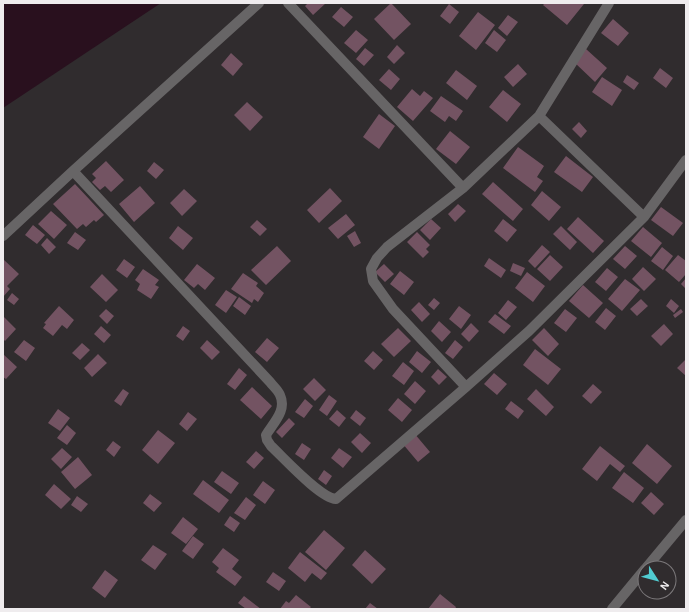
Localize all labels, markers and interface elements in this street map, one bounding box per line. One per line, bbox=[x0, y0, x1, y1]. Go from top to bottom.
north arrow bbox=[637, 560, 677, 600]
text: N bbox=[658, 579, 671, 592]

